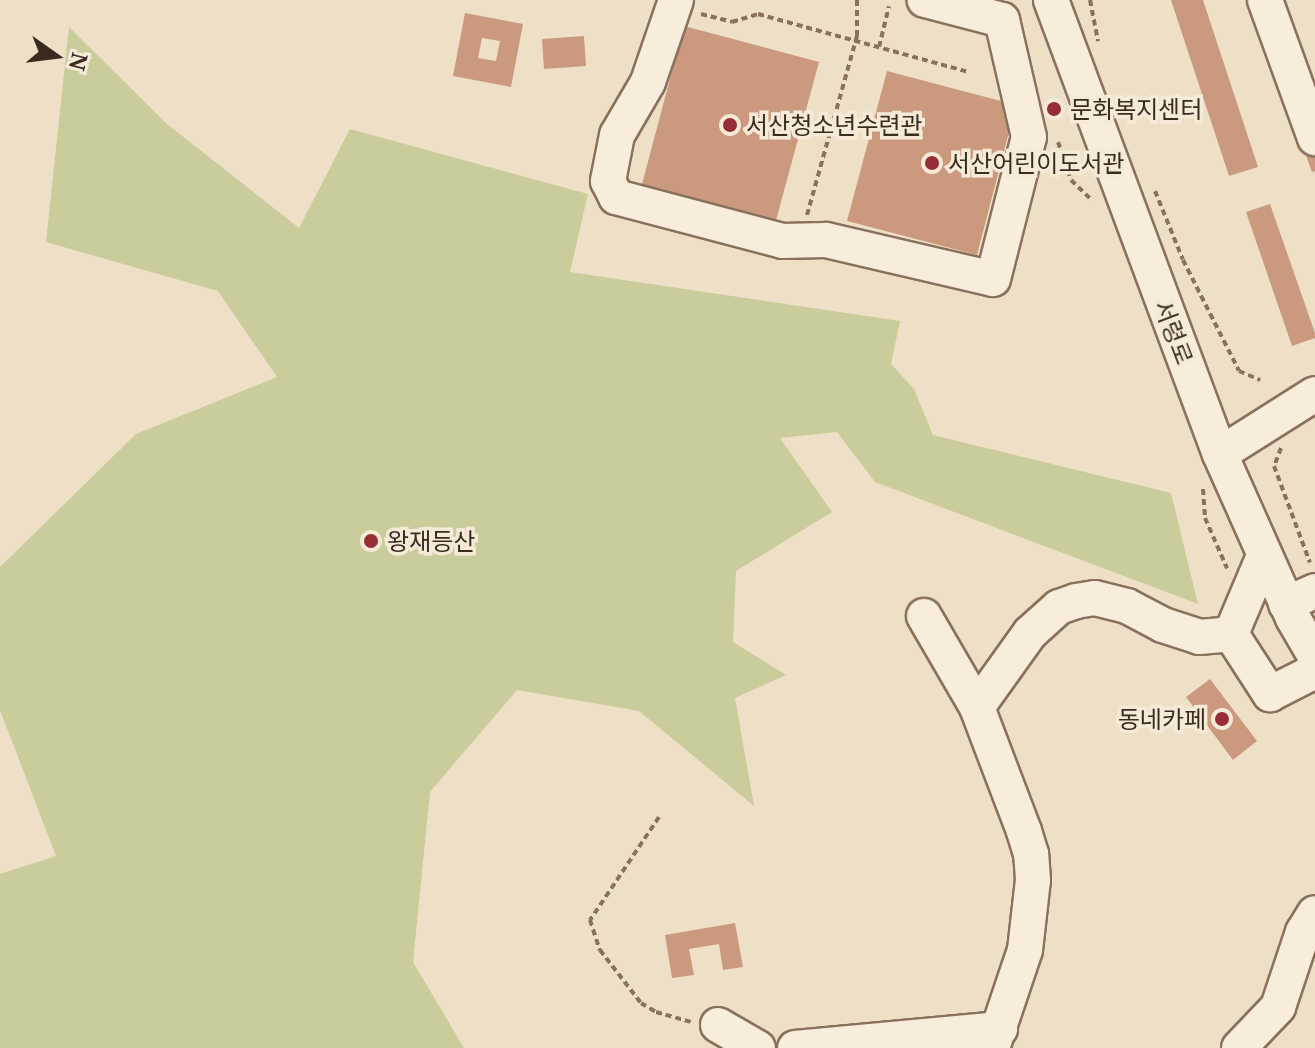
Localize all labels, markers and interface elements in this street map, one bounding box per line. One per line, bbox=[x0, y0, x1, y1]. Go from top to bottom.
north arrow bbox=[16, 16, 96, 96]
text: N bbox=[63, 50, 96, 74]
place label: 문화복지센터 bbox=[1070, 95, 1202, 123]
marker: 문화복지센터 bbox=[1045, 100, 1063, 118]
place label: 서산청소년수련관 bbox=[746, 111, 923, 139]
marker: 서산청소년수련관 bbox=[721, 116, 739, 134]
place label: 서산어린이도서관 bbox=[948, 149, 1125, 177]
marker: 서산어린이도서관 bbox=[923, 154, 941, 172]
street label: 서령로 bbox=[1149, 296, 1199, 368]
place label: 왕재등산 bbox=[387, 527, 475, 555]
marker: 왕재등산 bbox=[362, 532, 380, 550]
place label: 동네카페 bbox=[1118, 705, 1206, 733]
marker: 동네카페 bbox=[1213, 710, 1231, 728]

